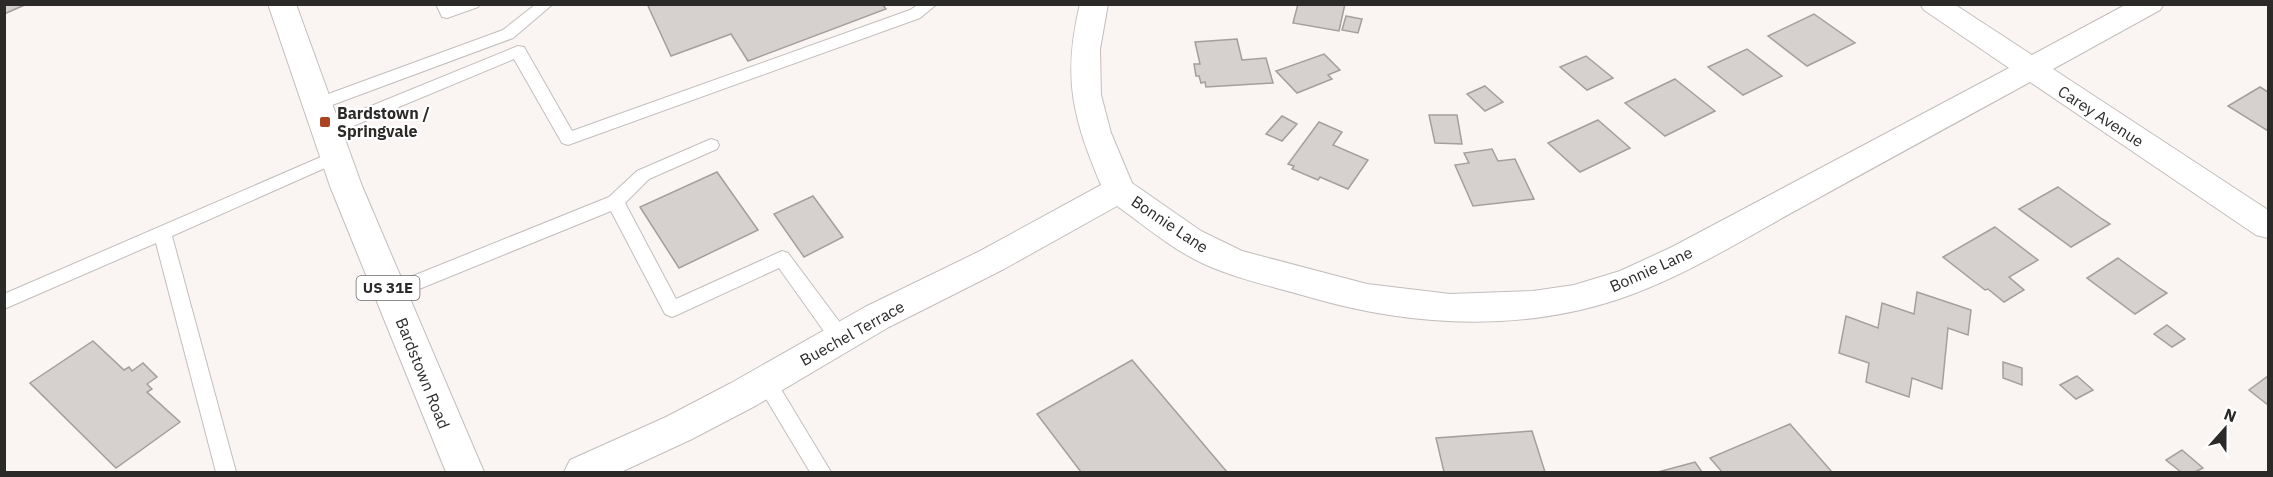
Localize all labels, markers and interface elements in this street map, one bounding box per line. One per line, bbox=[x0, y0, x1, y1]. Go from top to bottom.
street label: Carey Avenue bbox=[2054, 81, 2148, 151]
place label: Bardstown / Springvale bbox=[337, 103, 430, 141]
marker: Bardstown / Springvale bbox=[318, 115, 332, 129]
street label: Bonnie Lane bbox=[1128, 191, 1212, 257]
street label: Bonnie Lane bbox=[1606, 242, 1696, 296]
road number: US 31E bbox=[356, 276, 420, 300]
street label: Buechel Terrace bbox=[796, 296, 908, 370]
street label: Bardstown Road bbox=[392, 314, 454, 432]
north arrow bbox=[2195, 399, 2255, 459]
text: N bbox=[2221, 404, 2239, 426]

